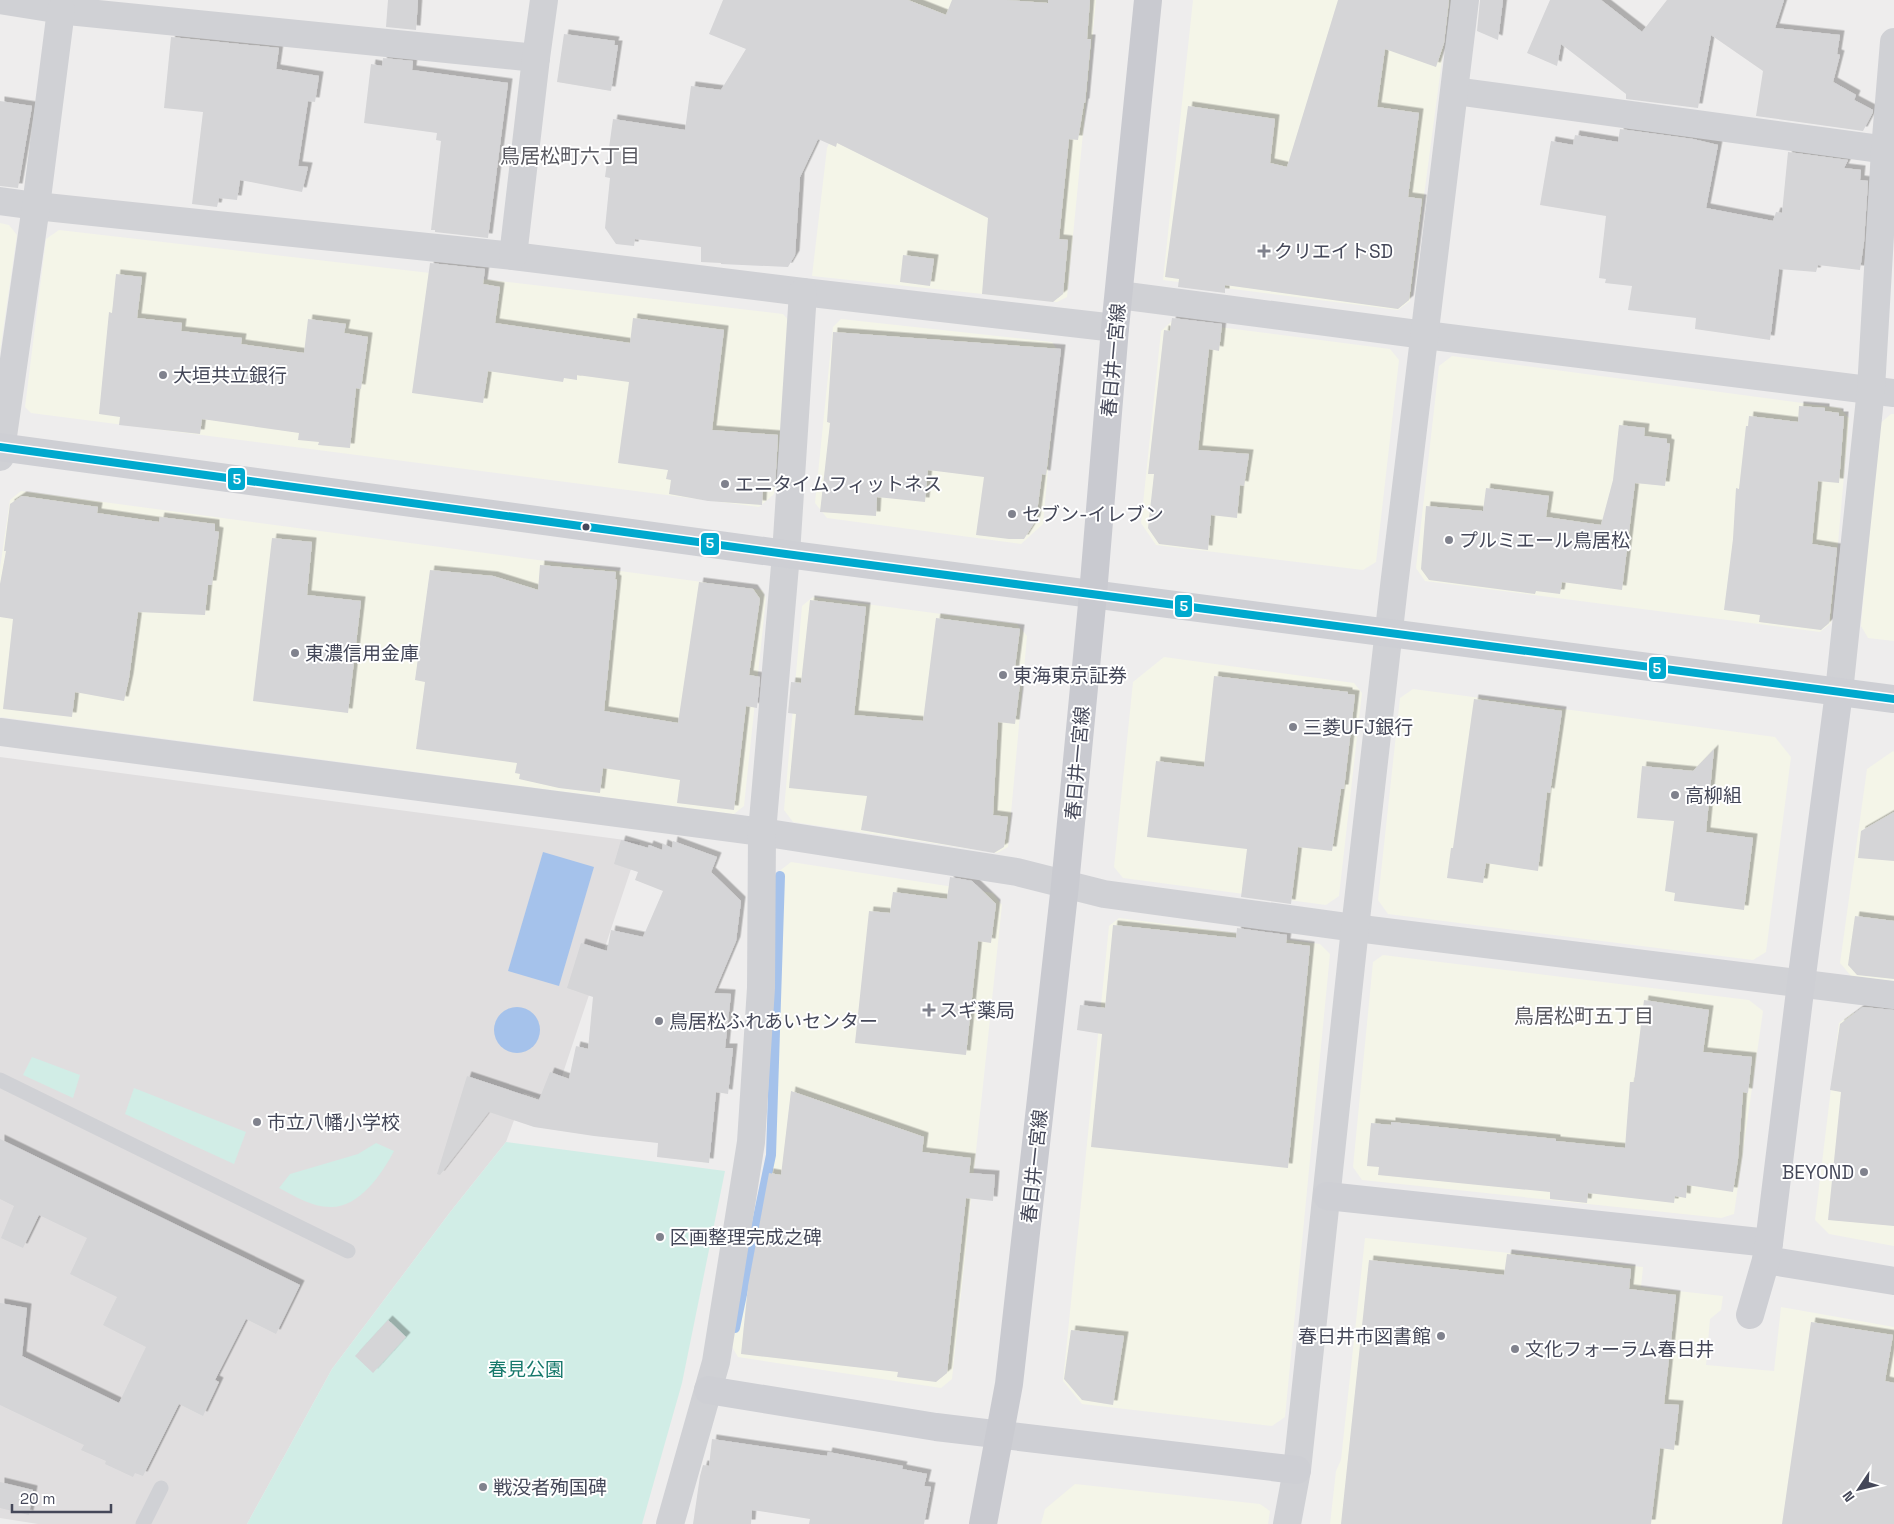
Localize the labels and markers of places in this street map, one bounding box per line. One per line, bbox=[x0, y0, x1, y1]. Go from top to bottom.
place label: クリエイトSD bbox=[1274, 239, 1393, 264]
marker: クリエイトSD bbox=[1258, 245, 1270, 257]
place label: 大垣共立銀行 bbox=[173, 363, 287, 388]
marker: 大垣共立銀行 bbox=[157, 369, 169, 381]
place label: エニタイムフィットネス bbox=[735, 472, 942, 497]
marker: エニタイムフィットネス bbox=[719, 478, 731, 490]
place label: セブン-イレブン bbox=[1022, 502, 1164, 527]
marker: セブン-イレブン bbox=[1006, 508, 1018, 520]
unlabelled marker bbox=[581, 522, 591, 532]
place label: プルミエール鳥居松 bbox=[1459, 528, 1630, 553]
marker: プルミエール鳥居松 bbox=[1443, 534, 1455, 546]
place label: 東濃信用金庫 bbox=[305, 641, 419, 666]
marker: 東濃信用金庫 bbox=[289, 647, 301, 659]
place label: 東海東京証券 bbox=[1013, 663, 1127, 688]
marker: 東海東京証券 bbox=[997, 669, 1009, 681]
place label: 三菱UFJ銀行 bbox=[1303, 715, 1413, 740]
marker: 三菱UFJ銀行 bbox=[1287, 721, 1299, 733]
place label: 高柳組 bbox=[1685, 783, 1742, 808]
marker: 高柳組 bbox=[1669, 789, 1681, 801]
place label: スギ薬局 bbox=[939, 998, 1015, 1023]
marker: スギ薬局 bbox=[923, 1004, 935, 1016]
place label: 鳥居松ふれあいセンター bbox=[669, 1009, 878, 1034]
marker: 鳥居松ふれあいセンター bbox=[653, 1015, 665, 1027]
place label: 市立八幡小学校 bbox=[267, 1110, 400, 1135]
marker: 市立八幡小学校 bbox=[251, 1116, 263, 1128]
place label: BEYOND bbox=[1782, 1160, 1854, 1185]
marker: BEYOND bbox=[1858, 1166, 1870, 1178]
place label: 区画整理完成之碑 bbox=[670, 1225, 822, 1250]
marker: 区画整理完成之碑 bbox=[654, 1231, 666, 1243]
place label: 春日井市図書館 bbox=[1298, 1324, 1431, 1349]
marker: 春日井市図書館 bbox=[1435, 1330, 1447, 1342]
place label: 文化フォーラム春日井 bbox=[1525, 1337, 1714, 1362]
marker: 文化フォーラム春日井 bbox=[1509, 1343, 1521, 1355]
place label: 戦没者殉国碑 bbox=[493, 1475, 607, 1500]
marker: 戦没者殉国碑 bbox=[477, 1481, 489, 1493]

